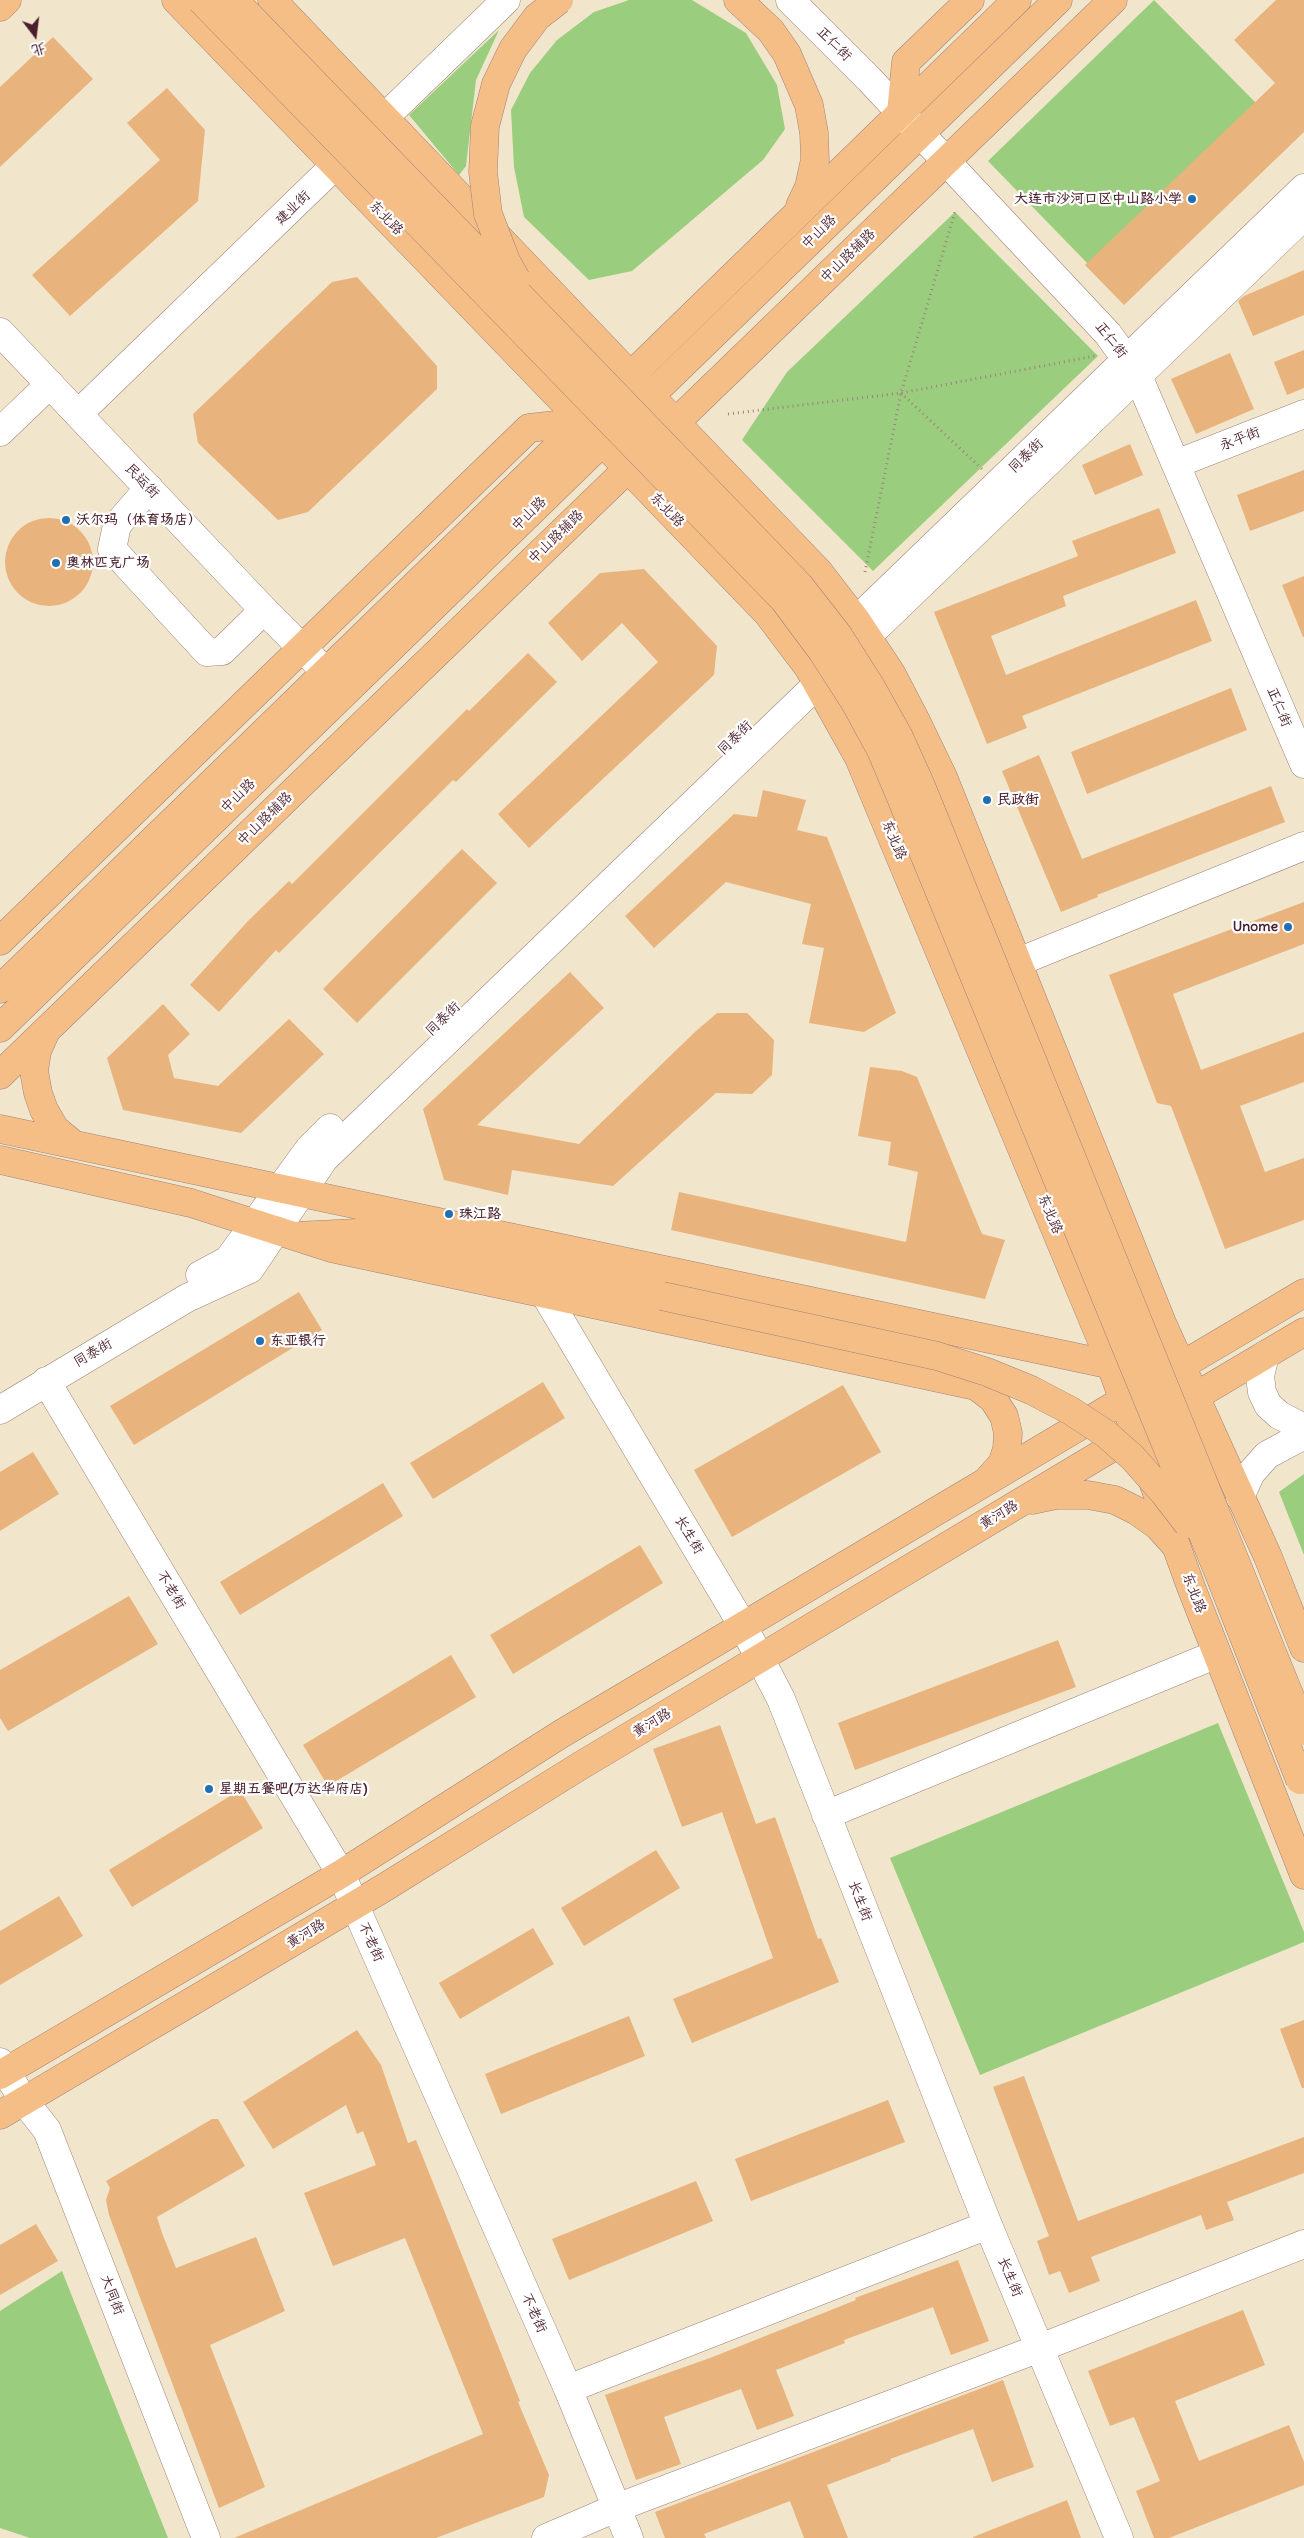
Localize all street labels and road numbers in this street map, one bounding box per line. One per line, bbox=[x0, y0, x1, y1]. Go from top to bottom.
street label: 正仁街 bbox=[813, 23, 855, 65]
street label: 建业街 bbox=[272, 187, 314, 229]
street label: 东北路 bbox=[365, 197, 407, 239]
street label: 中山路 bbox=[798, 211, 840, 253]
street label: 中山路辅路 bbox=[817, 226, 879, 286]
street label: 正仁街 bbox=[1091, 318, 1131, 362]
street label: 永平街 bbox=[1217, 424, 1263, 454]
street label: 同泰街 bbox=[1005, 435, 1047, 477]
street label: 民运街 bbox=[121, 460, 163, 502]
street label: 东北路 bbox=[646, 489, 688, 531]
street label: 中山路 bbox=[508, 493, 550, 535]
street label: 中山路辅路 bbox=[525, 507, 587, 567]
street label: 正仁街 bbox=[1263, 684, 1295, 730]
street label: 同泰街 bbox=[714, 717, 756, 759]
street label: 中山路 bbox=[217, 775, 259, 817]
street label: 中山路辅路 bbox=[234, 789, 296, 849]
street label: 东北路 bbox=[878, 817, 910, 863]
street label: 同泰街 bbox=[422, 998, 464, 1040]
street label: 东北路 bbox=[1034, 1191, 1066, 1237]
street label: 同泰街 bbox=[71, 1335, 115, 1371]
street label: 黄河路 bbox=[977, 1497, 1021, 1533]
street label: 长生街 bbox=[671, 1513, 707, 1557]
street label: 不老街 bbox=[153, 1568, 189, 1612]
street label: 东北路 bbox=[1179, 1570, 1209, 1616]
street label: 黄河路 bbox=[630, 1705, 674, 1741]
street label: 长生街 bbox=[845, 1878, 875, 1924]
street label: 黄河路 bbox=[284, 1916, 328, 1952]
street label: 不老街 bbox=[355, 1919, 387, 1965]
street label: 长生街 bbox=[994, 2254, 1026, 2300]
street label: 大同街 bbox=[97, 2272, 127, 2318]
street label: 不老街 bbox=[518, 2290, 550, 2336]

